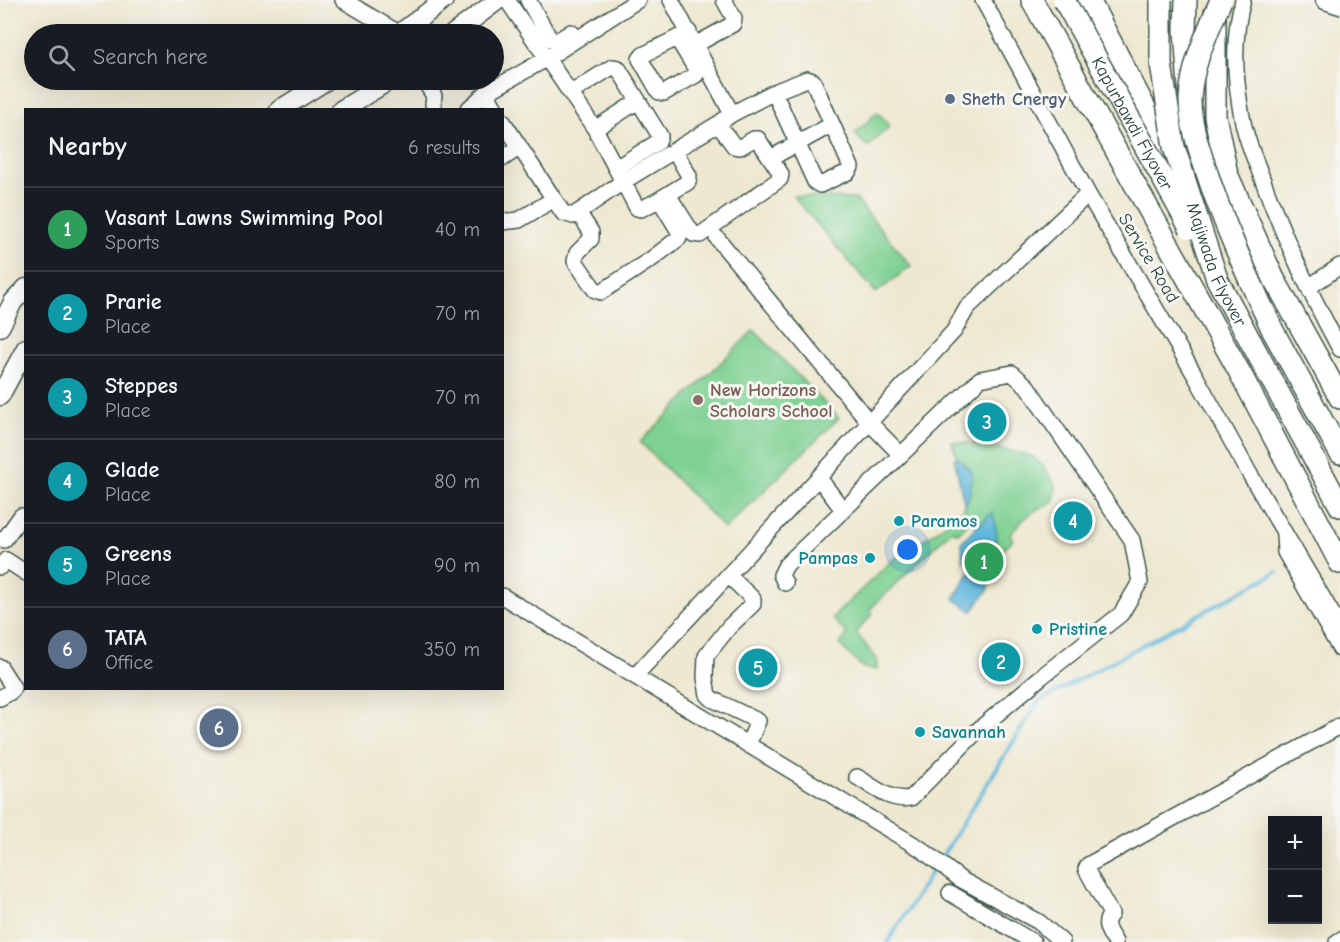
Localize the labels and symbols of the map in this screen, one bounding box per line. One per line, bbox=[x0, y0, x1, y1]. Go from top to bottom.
street label: Kapurbawdi Flyover bbox=[1086, 53, 1177, 195]
place label: Sheth Cnergy bbox=[962, 89, 1067, 110]
marker: Sheth Cnergy bbox=[943, 92, 957, 106]
street label: Majiwada Flyover bbox=[1182, 200, 1251, 331]
street label: Service Road bbox=[1114, 210, 1183, 307]
place label: New Horizons Scholars School bbox=[710, 380, 832, 422]
marker: New Horizons Scholars School bbox=[691, 393, 705, 407]
pin: 3 bbox=[968, 400, 1006, 444]
pin: 4 bbox=[1054, 498, 1092, 544]
place label: Paramos bbox=[911, 511, 978, 532]
marker: Paramos bbox=[892, 514, 906, 528]
your location bbox=[893, 535, 922, 564]
pin: 1 bbox=[964, 540, 1004, 584]
place label: Pampas bbox=[798, 548, 858, 569]
marker: Pampas bbox=[863, 551, 877, 565]
place label: Pristine bbox=[1049, 619, 1107, 640]
marker: Pristine bbox=[1030, 622, 1044, 636]
pin: 2 bbox=[982, 640, 1020, 684]
pin: 5 bbox=[738, 646, 777, 690]
pin: 6 bbox=[200, 706, 238, 750]
place label: Savannah bbox=[932, 722, 1006, 743]
marker: Savannah bbox=[913, 725, 927, 739]

